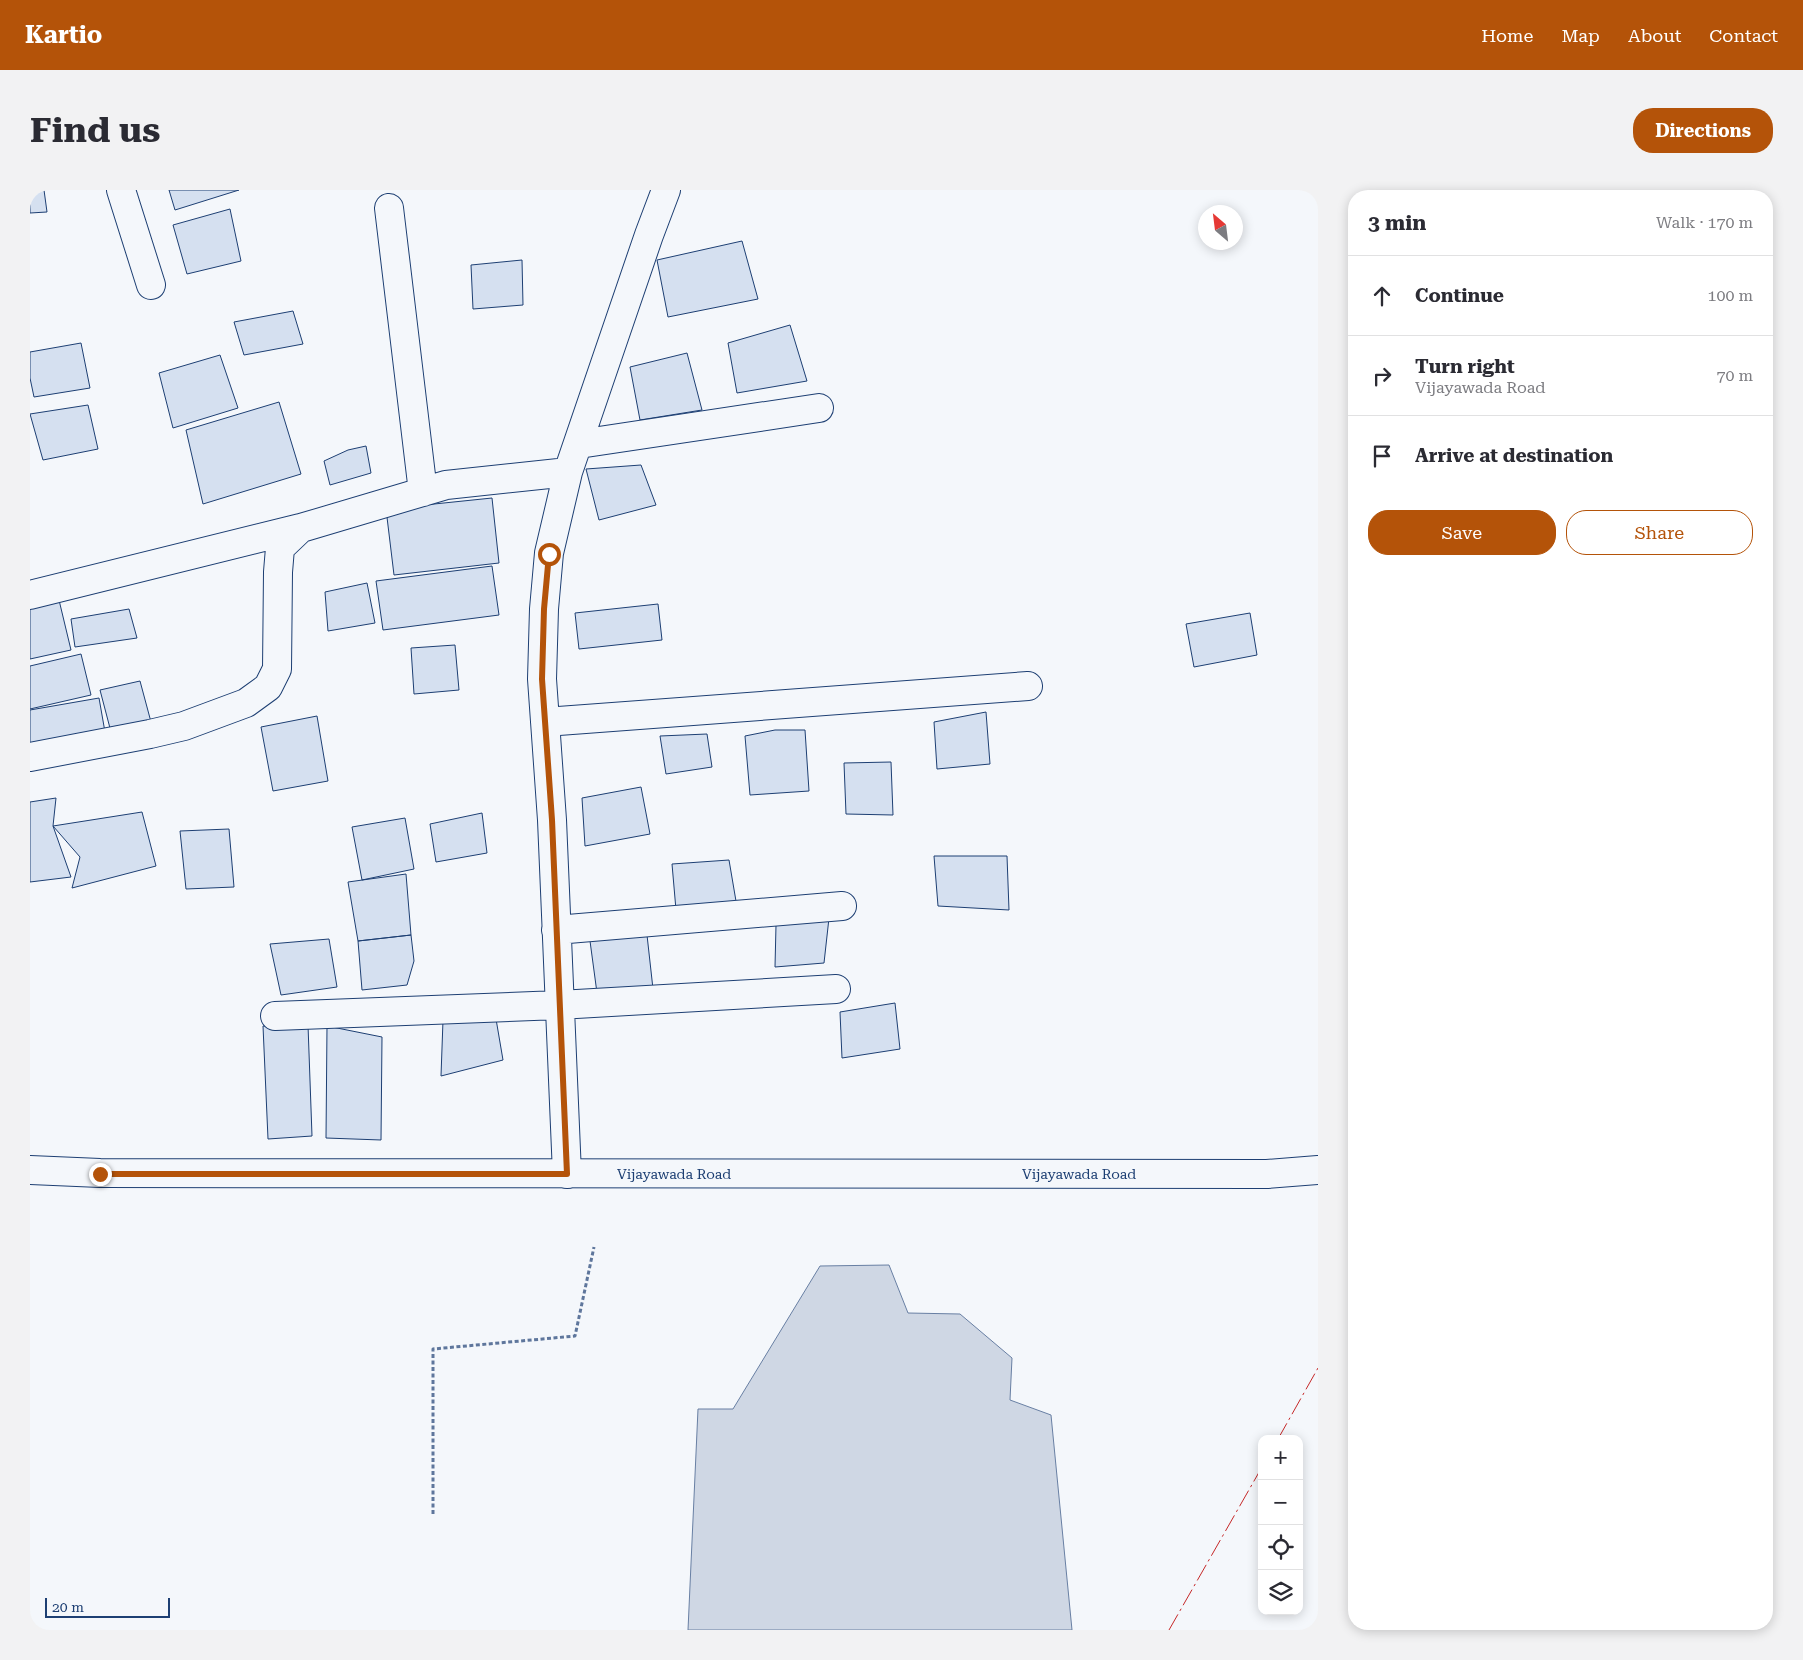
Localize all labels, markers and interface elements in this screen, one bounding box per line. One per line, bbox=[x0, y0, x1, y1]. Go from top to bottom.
text: Kartio bbox=[25, 21, 102, 49]
text: Home bbox=[1481, 25, 1533, 46]
text: Map bbox=[1561, 25, 1600, 46]
text: About bbox=[1628, 25, 1681, 46]
text: Contact bbox=[1709, 25, 1778, 46]
button: Directions bbox=[1633, 108, 1773, 153]
text: Find us bbox=[30, 110, 160, 151]
north arrow bbox=[1198, 205, 1243, 250]
text: 3 min bbox=[1368, 211, 1426, 235]
text: Walk · 170 m bbox=[1656, 213, 1753, 232]
icon: ahead bbox=[1368, 282, 1396, 310]
text: Continue bbox=[1415, 284, 1504, 307]
text: 100 m bbox=[1707, 286, 1753, 305]
text: Turn right bbox=[1415, 355, 1515, 378]
icon: right bbox=[1368, 362, 1396, 390]
text: 70 m bbox=[1716, 366, 1753, 385]
text: Vijayawada Road bbox=[1415, 378, 1546, 397]
icon: arrive bbox=[1368, 442, 1396, 470]
text: Arrive at destination bbox=[1415, 444, 1613, 467]
button: Save bbox=[1368, 510, 1556, 555]
button: Share bbox=[1566, 510, 1753, 555]
route start bbox=[538, 543, 561, 566]
route end bbox=[89, 1163, 112, 1186]
street label: Vijayawada Road bbox=[617, 1166, 731, 1182]
street label: Vijayawada Road bbox=[1022, 1166, 1136, 1182]
map controls bbox=[1258, 1435, 1303, 1615]
button: + bbox=[1258, 1435, 1303, 1480]
button: − bbox=[1258, 1480, 1303, 1525]
button: locate bbox=[1258, 1525, 1303, 1570]
button: layers bbox=[1258, 1570, 1303, 1615]
scale bar bbox=[45, 1595, 170, 1618]
text: 20 m bbox=[52, 1599, 84, 1615]

